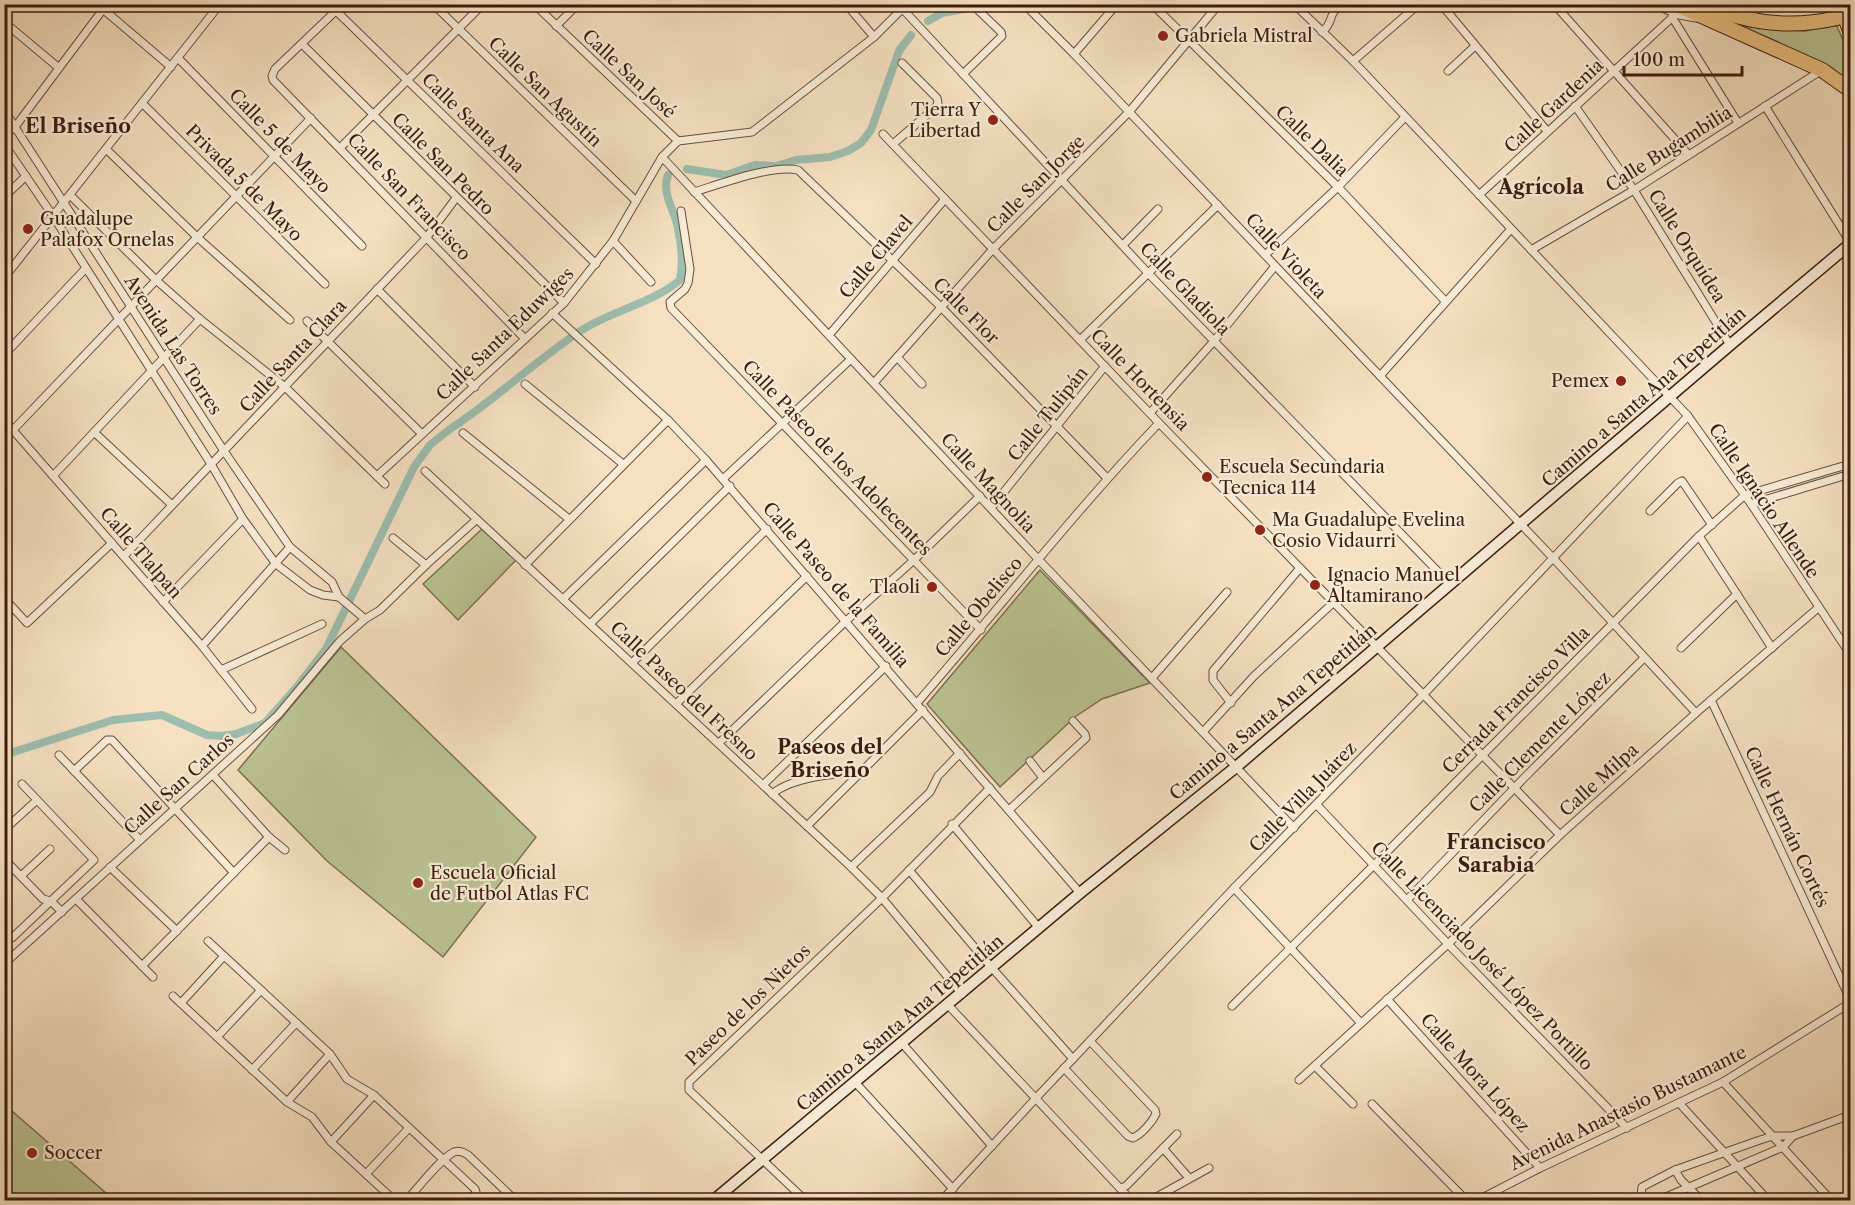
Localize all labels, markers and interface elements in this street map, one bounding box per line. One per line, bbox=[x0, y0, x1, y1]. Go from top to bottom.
street label: Calle San José bbox=[578, 25, 680, 123]
place label: Gabriela Mistral bbox=[1175, 25, 1313, 47]
marker: Gabriela Mistral bbox=[1156, 29, 1170, 43]
street label: Calle San Agustín bbox=[484, 32, 606, 152]
scale bar bbox=[1624, 39, 1742, 77]
text: 100 m bbox=[1633, 49, 1685, 71]
street label: Calle Gardenia bbox=[1500, 54, 1609, 158]
street label: Calle Santa Ana bbox=[417, 68, 529, 178]
street label: Calle 5 de Mayo bbox=[225, 84, 335, 198]
place label: Tierra Y Libertad bbox=[908, 99, 982, 142]
street label: Calle Dalia bbox=[1271, 101, 1354, 182]
street label: Calle Bugambilia bbox=[1602, 101, 1737, 197]
street label: Calle San Pedro bbox=[387, 108, 499, 220]
marker: Tierra Y Libertad bbox=[986, 113, 1000, 127]
district label: El Briseño bbox=[25, 114, 131, 138]
street label: Privada 5 de Mayo bbox=[181, 120, 307, 246]
street label: Calle San Francisco bbox=[343, 129, 475, 265]
street label: Calle San Jorge bbox=[982, 130, 1090, 238]
district label: Agrícola bbox=[1497, 175, 1585, 199]
street label: Calle Orquídea bbox=[1643, 185, 1731, 307]
place label: Guadalupe Palafox Ornelas bbox=[40, 208, 174, 251]
street label: Calle Violeta bbox=[1241, 209, 1332, 304]
street label: Calle Clavel bbox=[835, 211, 917, 303]
marker: Guadalupe Palafox Ornelas bbox=[21, 222, 35, 236]
street label: Calle Gladiola bbox=[1135, 238, 1235, 340]
street label: Calle Santa Eduwiges bbox=[432, 263, 578, 405]
street label: Avenida Las Torres bbox=[119, 270, 226, 419]
street label: Calle Flor bbox=[928, 273, 1004, 349]
street label: Calle Santa Clara bbox=[235, 295, 351, 417]
street label: Camino a Santa Ana Tepetitlán bbox=[1537, 302, 1751, 492]
street label: Calle Hortensia bbox=[1086, 324, 1194, 436]
street label: Calle Paseo de los Adolecentes bbox=[738, 356, 936, 560]
street label: Calle Tulipán bbox=[1003, 362, 1093, 466]
place label: Pemex bbox=[1551, 370, 1610, 392]
marker: Pemex bbox=[1614, 374, 1628, 388]
street label: Calle Ignacio Allende bbox=[1704, 419, 1824, 583]
street label: Calle Magnolia bbox=[936, 428, 1040, 538]
place label: Escuela Secundaria Tecnica 114 bbox=[1219, 456, 1385, 499]
marker: Escuela Secundaria Tecnica 114 bbox=[1200, 470, 1214, 484]
street label: Calle Paseo de la Familia bbox=[758, 498, 914, 673]
street label: Calle Tlalpan bbox=[95, 503, 187, 603]
place label: Ma Guadalupe Evelina Cosio Vidaurri bbox=[1272, 509, 1466, 552]
marker: Ma Guadalupe Evelina Cosio Vidaurri bbox=[1253, 523, 1267, 537]
street label: Calle Obelisco bbox=[931, 552, 1027, 662]
place label: Ignacio Manuel Altamirano bbox=[1326, 564, 1460, 607]
place label: Tlaoli bbox=[870, 576, 921, 598]
marker: Ignacio Manuel Altamirano bbox=[1308, 578, 1322, 592]
marker: Tlaoli bbox=[925, 580, 939, 594]
street label: Calle Paseo del Fresno bbox=[605, 617, 763, 765]
street label: Camino a Santa Ana Tepetitlán bbox=[1165, 619, 1381, 805]
street label: Cerrada Francisco Villa bbox=[1438, 621, 1595, 778]
street label: Calle Clemente López bbox=[1465, 667, 1615, 817]
street label: Calle San Carlos bbox=[119, 729, 239, 839]
district label: Paseos del Briseño bbox=[777, 735, 883, 782]
street label: Calle Villa Juárez bbox=[1245, 737, 1361, 857]
street label: Calle Milpa bbox=[1555, 739, 1643, 821]
street label: Calle Hernán Cortés bbox=[1740, 743, 1834, 911]
district label: Francisco Sarabia bbox=[1446, 830, 1546, 877]
street label: Calle Licenciado José López Portillo bbox=[1366, 837, 1598, 1075]
place label: Escuela Oficial de Futbol Atlas FC bbox=[430, 862, 589, 905]
marker: Escuela Oficial de Futbol Atlas FC bbox=[411, 876, 425, 890]
street label: Camino a Santa Ana Tepetitlán bbox=[792, 930, 1008, 1116]
street label: Paseo de los Nietos bbox=[681, 940, 815, 1070]
street label: Calle Mora López bbox=[1416, 1009, 1534, 1137]
street label: Avenida Anastasio Bustamante bbox=[1505, 1041, 1750, 1175]
place label: Soccer bbox=[44, 1142, 103, 1164]
marker: Soccer bbox=[25, 1146, 39, 1160]

